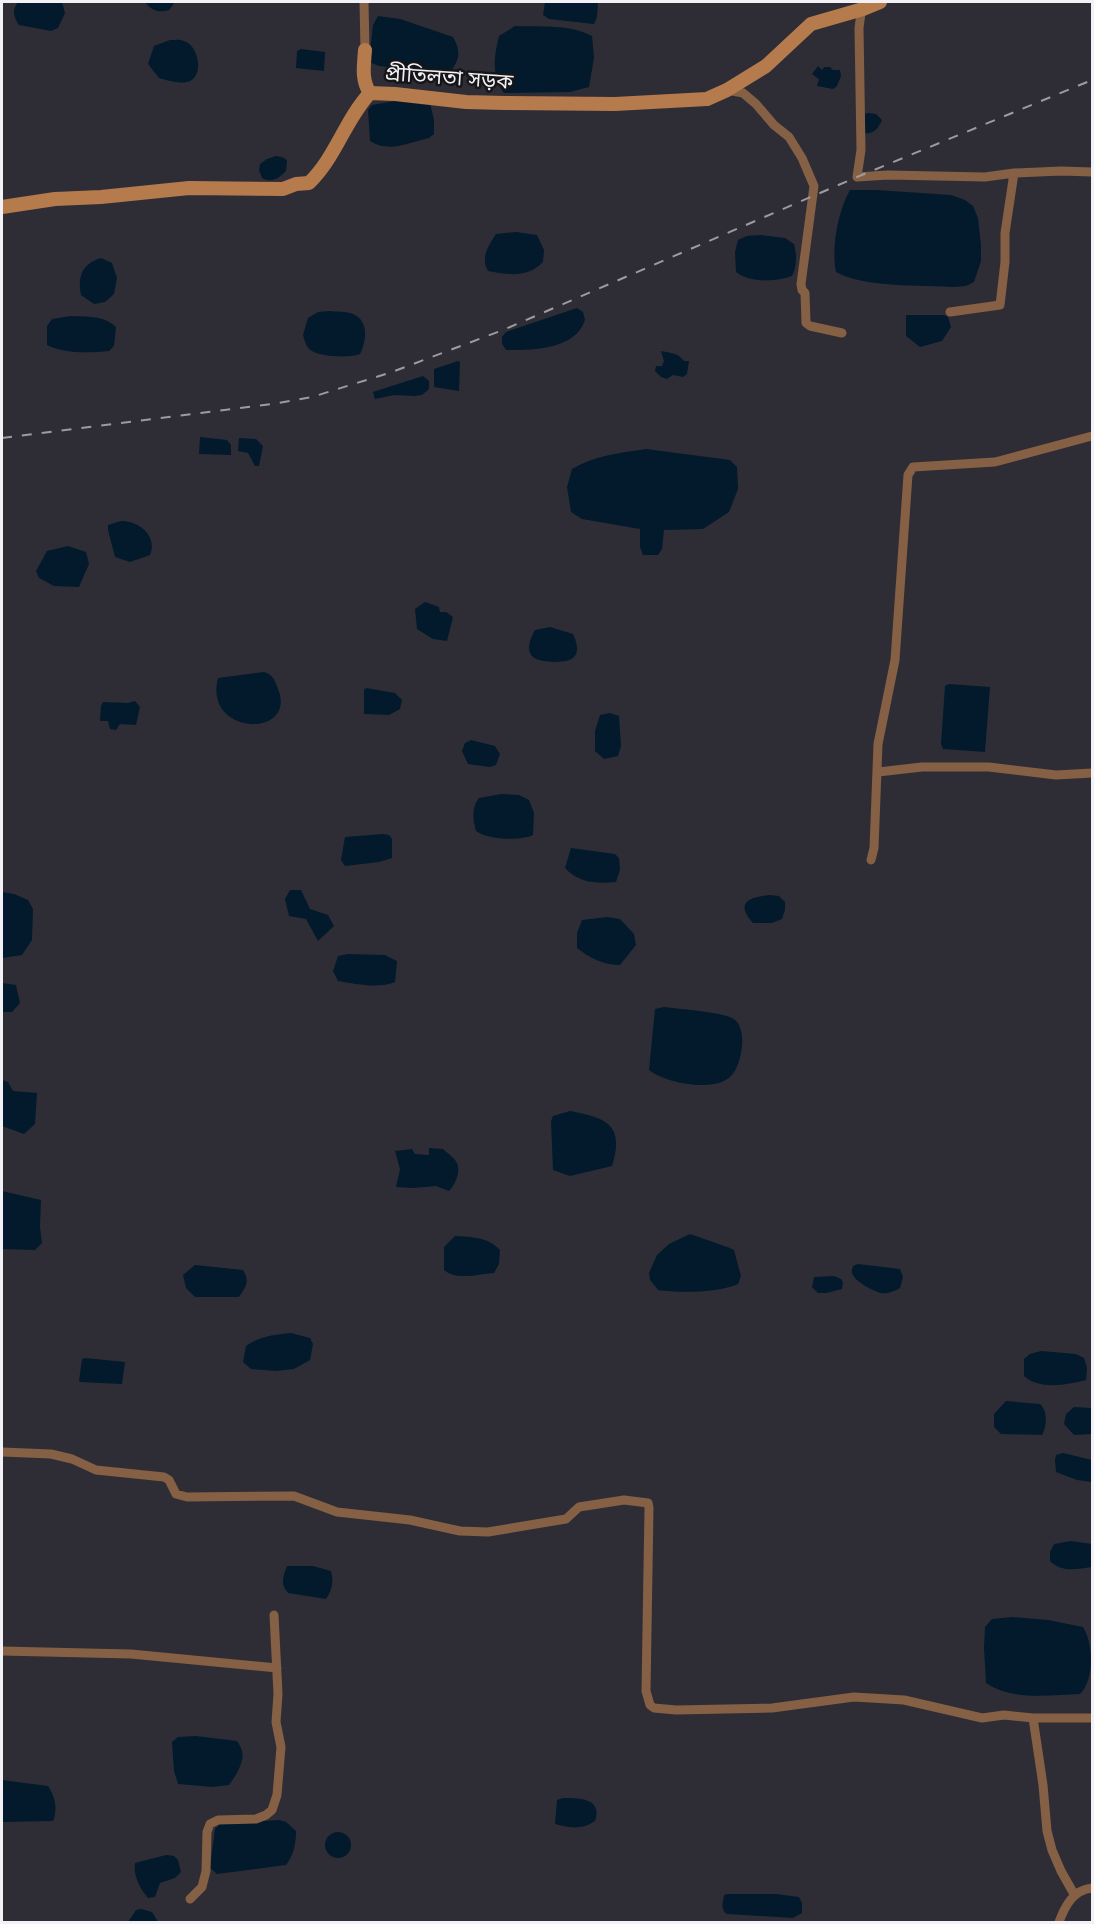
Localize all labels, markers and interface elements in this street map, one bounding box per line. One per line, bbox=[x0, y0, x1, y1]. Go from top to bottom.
street label: প্রীতিলতা সড়ক bbox=[384, 61, 515, 93]

